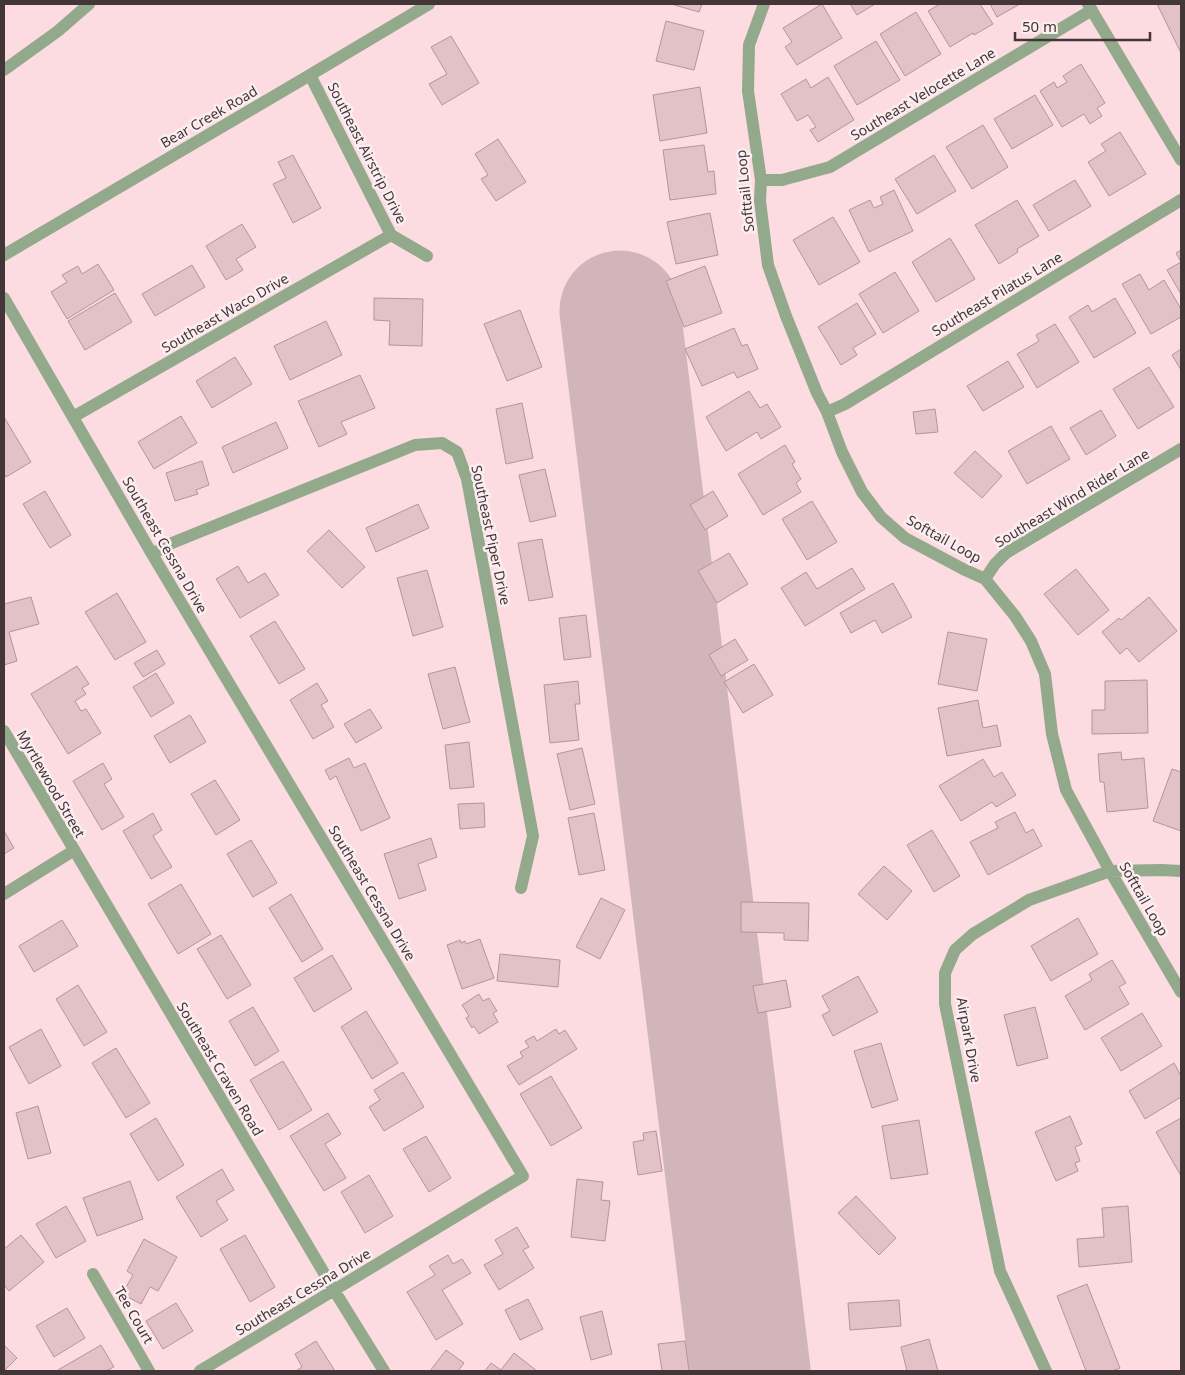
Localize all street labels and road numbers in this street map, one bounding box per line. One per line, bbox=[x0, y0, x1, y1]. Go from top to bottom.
street label: Southeast Velocette Lane bbox=[847, 43, 999, 144]
street label: Southeast Airstrip Drive bbox=[324, 79, 411, 227]
street label: Bear Creek Road bbox=[157, 81, 261, 152]
street label: Softtail Loop bbox=[731, 149, 758, 233]
street label: Southeast Pilatus Lane bbox=[928, 247, 1066, 340]
street label: Southeast Waco Drive bbox=[158, 268, 292, 357]
street label: Southeast Wind Rider Lane bbox=[991, 444, 1153, 551]
street label: Southeast Piper Drive bbox=[467, 463, 516, 607]
street label: Southeast Cessna Drive bbox=[119, 473, 212, 617]
street label: Softtail Loop bbox=[903, 510, 985, 567]
street label: Myrtlewood Street bbox=[13, 727, 90, 841]
street label: Southeast Cessna Drive bbox=[324, 822, 420, 964]
street label: Softtail Loop bbox=[1116, 858, 1173, 939]
street label: Airpark Drive bbox=[953, 996, 986, 1084]
street label: Southeast Craven Road bbox=[173, 998, 268, 1139]
street label: Southeast Cessna Drive bbox=[232, 1244, 374, 1340]
street label: Tee Court bbox=[110, 1283, 158, 1347]

